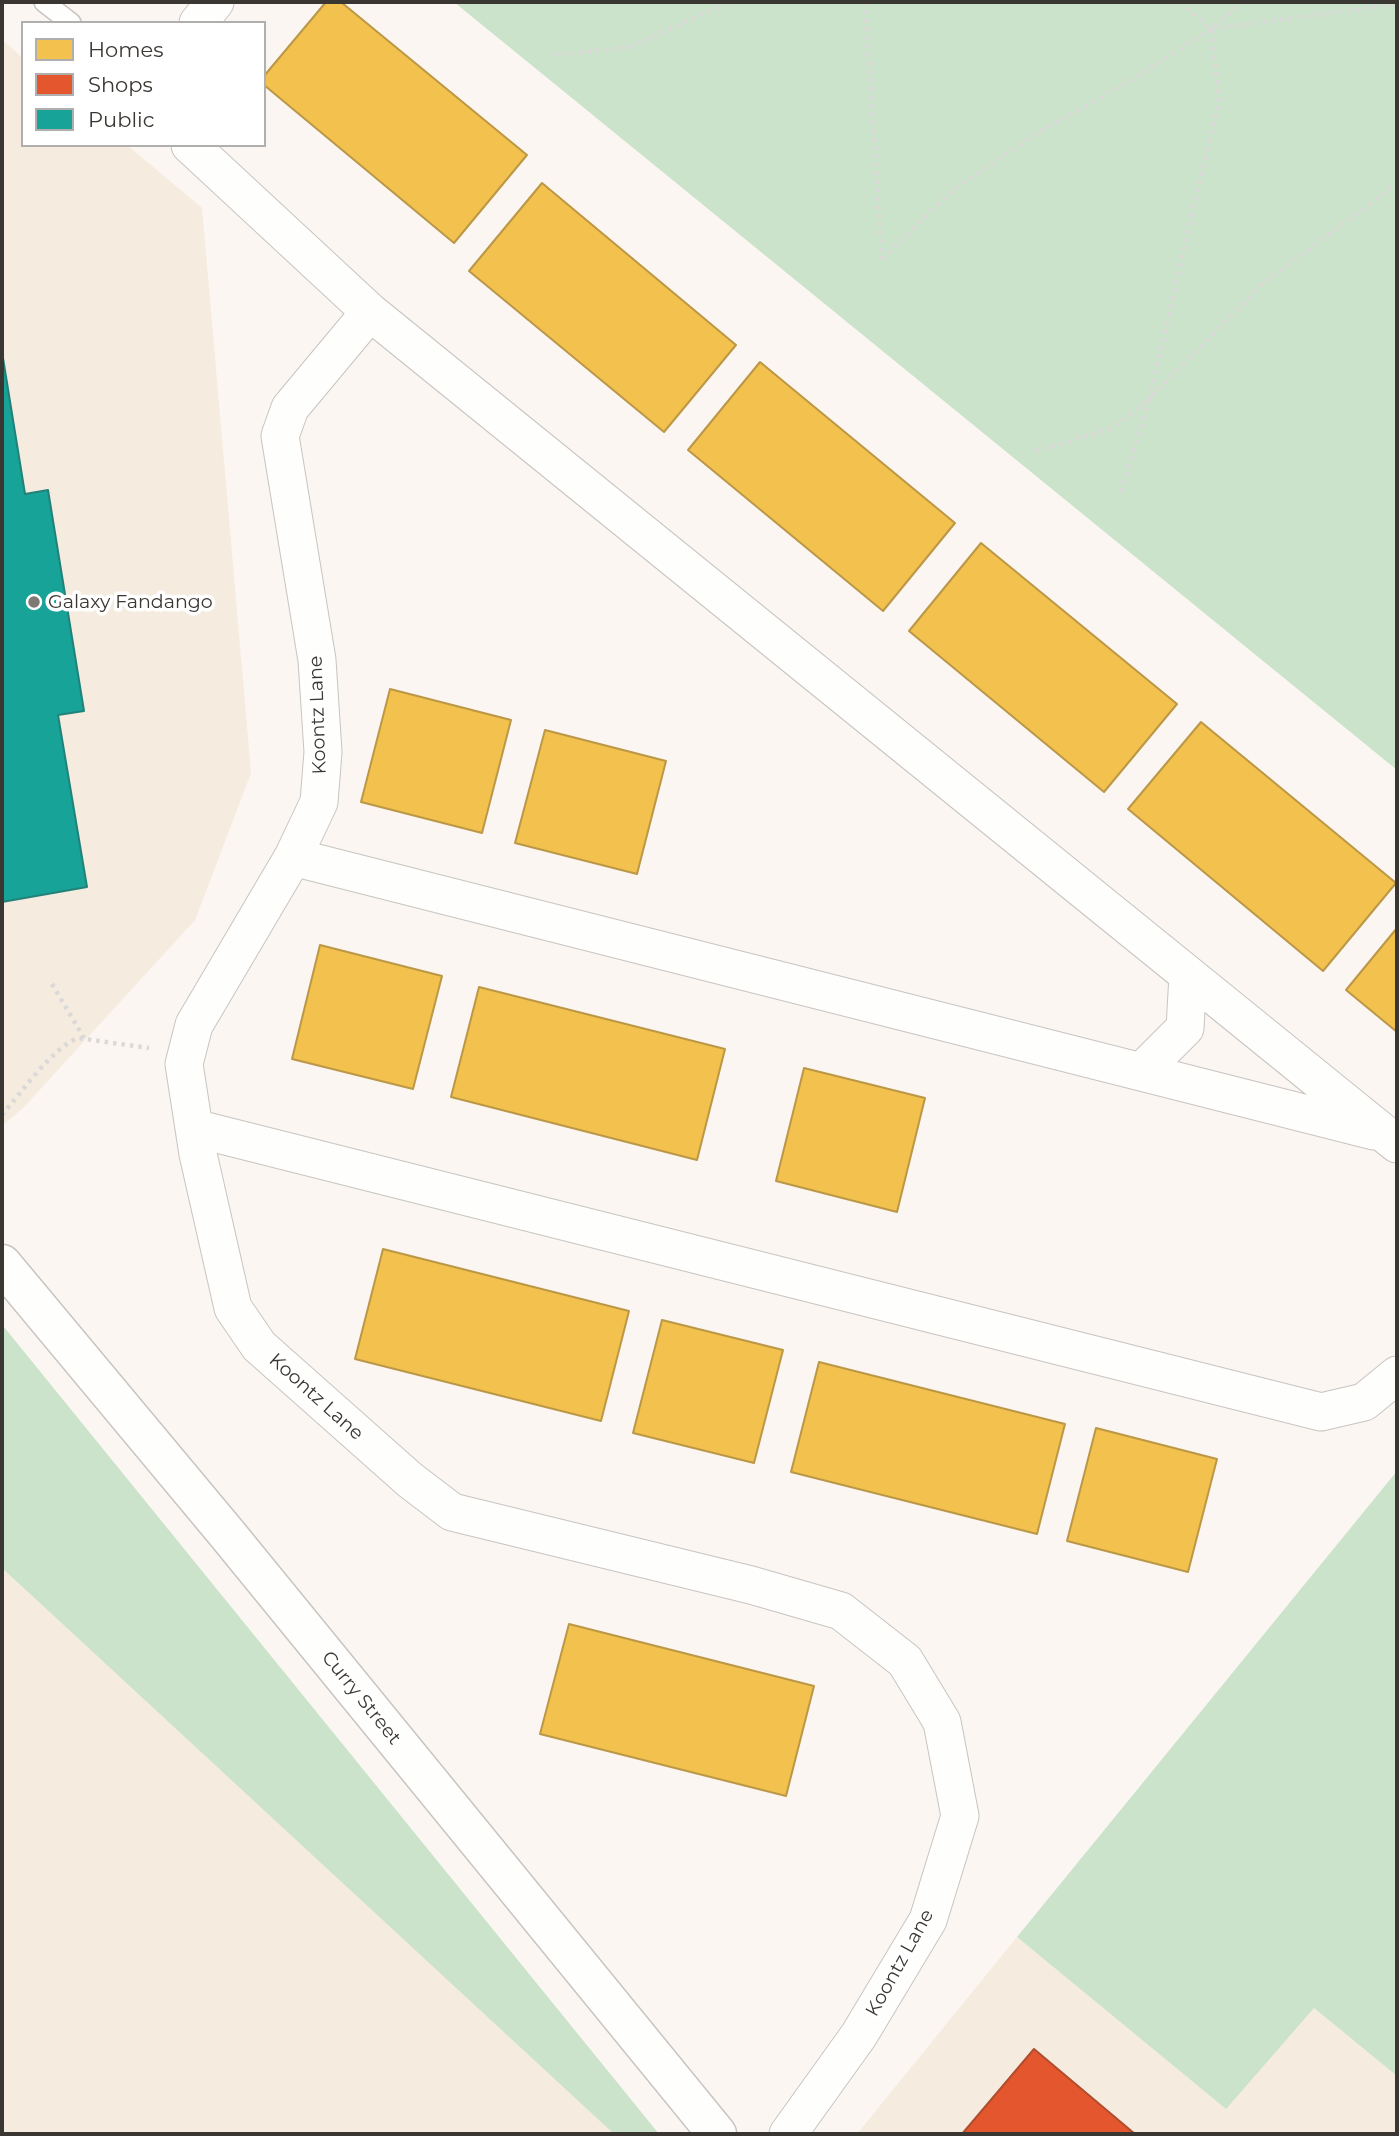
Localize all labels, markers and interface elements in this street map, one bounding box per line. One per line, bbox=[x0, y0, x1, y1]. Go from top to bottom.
legend bbox=[21, 21, 266, 147]
text: Homes bbox=[88, 37, 163, 62]
text: Shops bbox=[88, 72, 153, 97]
text: Public bbox=[88, 107, 155, 132]
place label: Galaxy Fandango bbox=[48, 591, 213, 613]
marker: Galaxy Fandango bbox=[26, 594, 42, 610]
street label: Koontz Lane bbox=[305, 655, 331, 775]
street label: Koontz Lane bbox=[264, 1349, 368, 1445]
street label: Curry Street bbox=[316, 1647, 406, 1749]
street label: Koontz Lane bbox=[861, 1906, 939, 2020]

